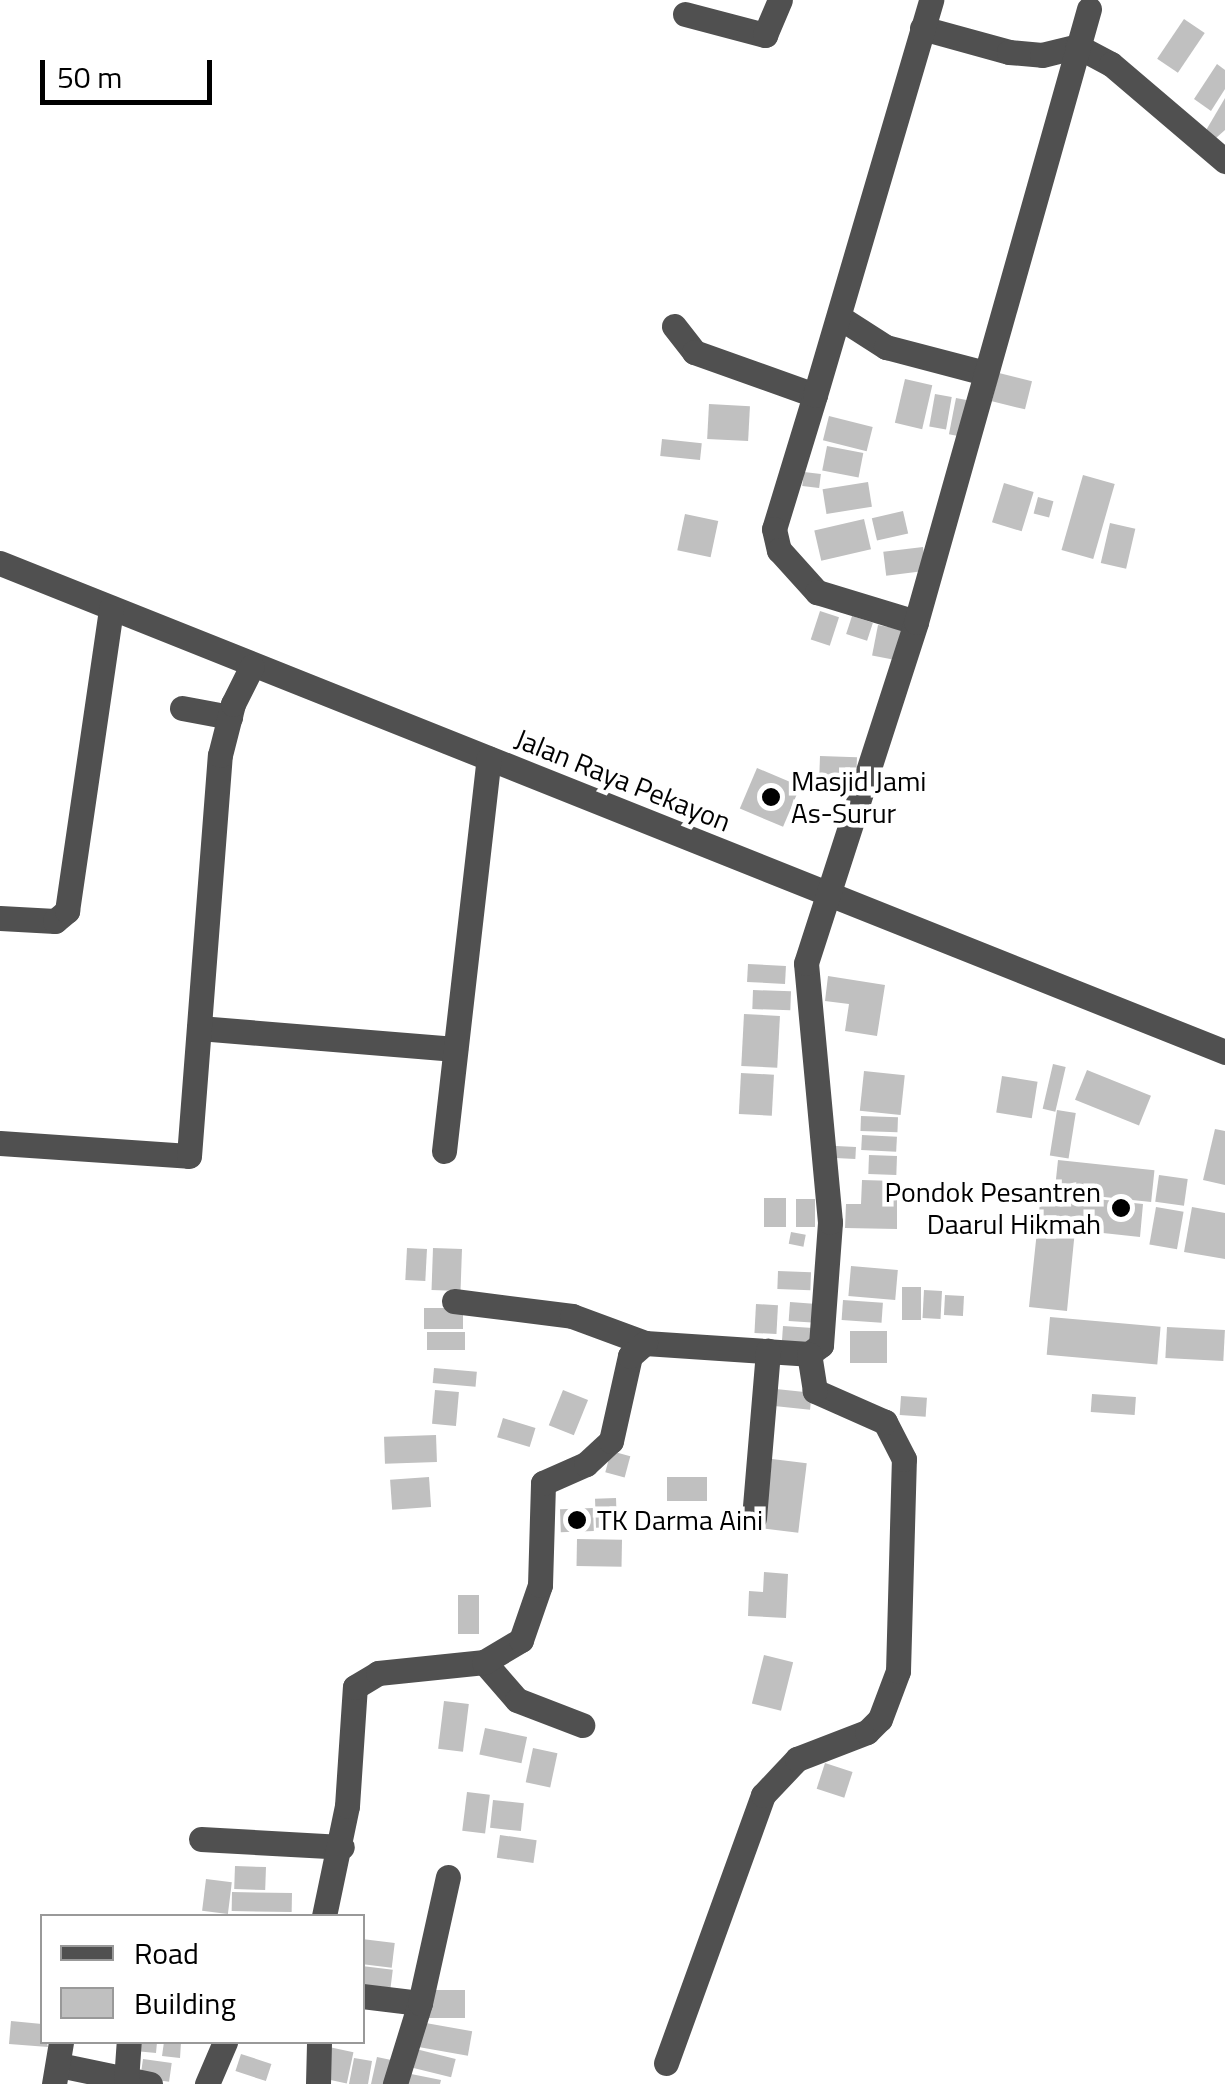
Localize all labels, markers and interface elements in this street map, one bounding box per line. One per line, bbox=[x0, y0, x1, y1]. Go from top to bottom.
scale bar bbox=[45, 40, 218, 102]
text: 50 m bbox=[57, 54, 122, 100]
street label: Jalan Raya Pekayon bbox=[510, 721, 736, 839]
place label: Masjid Jami As-Surur bbox=[791, 764, 926, 830]
marker: Masjid Jami As-Surur bbox=[760, 786, 782, 808]
place label: Pondok Pesantren Daarul Hikmah bbox=[884, 1175, 1101, 1241]
marker: Pondok Pesantren Daarul Hikmah bbox=[1110, 1197, 1132, 1219]
place label: TK Darma Aini bbox=[597, 1503, 763, 1537]
marker: TK Darma Aini bbox=[566, 1509, 588, 1531]
legend bbox=[40, 1914, 365, 2044]
text: Road bbox=[134, 1930, 199, 1976]
text: Building bbox=[134, 1980, 236, 2026]

